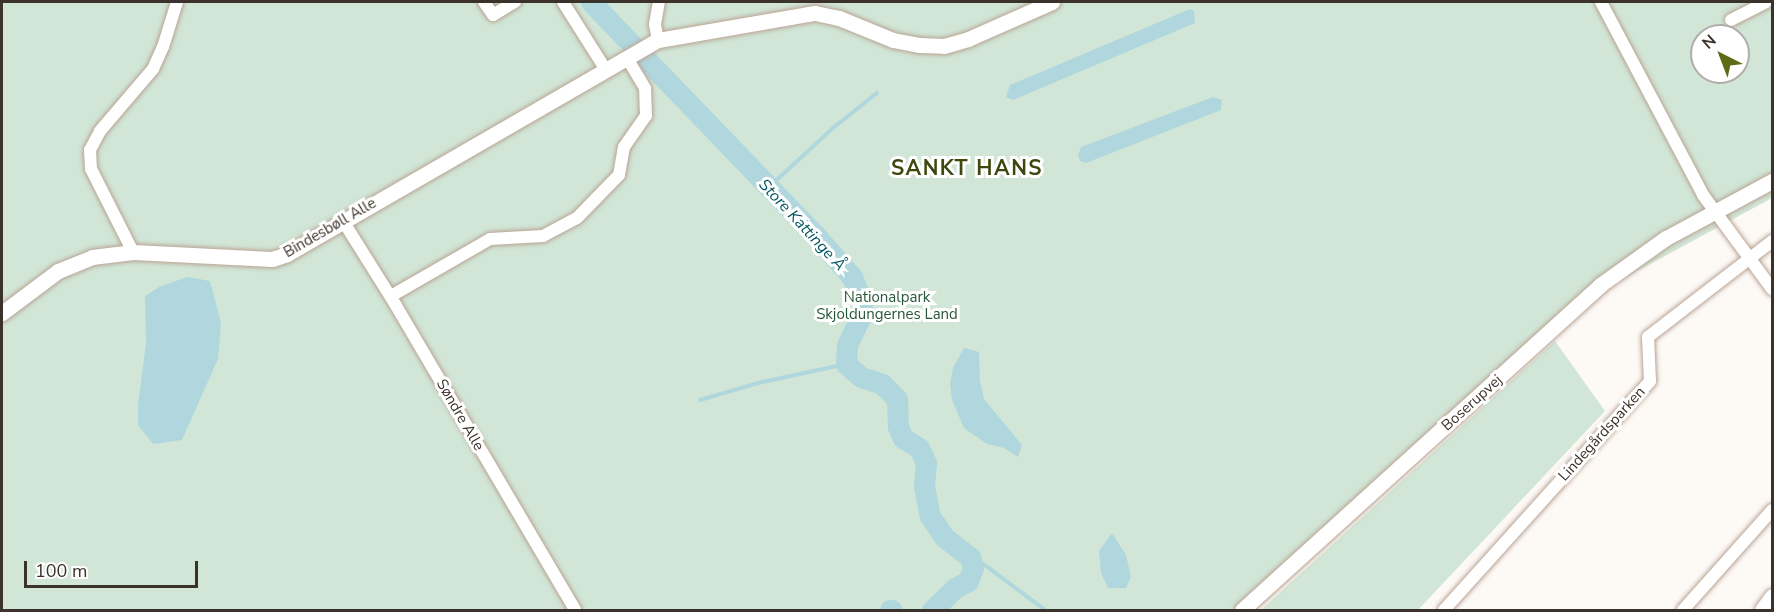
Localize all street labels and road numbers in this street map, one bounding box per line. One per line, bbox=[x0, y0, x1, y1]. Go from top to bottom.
street label: Bindesbøll Alle bbox=[281, 194, 379, 262]
street label: Boserupvej bbox=[1438, 371, 1506, 435]
street label: Søndre Alle bbox=[432, 376, 488, 454]
street label: Lindegårdsparken bbox=[1555, 383, 1649, 485]

